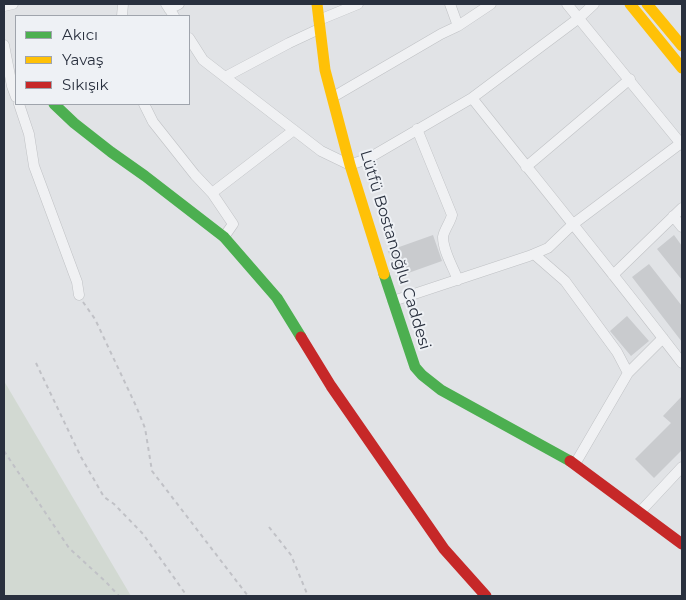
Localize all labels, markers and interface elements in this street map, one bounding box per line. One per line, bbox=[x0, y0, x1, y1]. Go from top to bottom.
legend bbox=[15, 15, 190, 105]
text: Akıcı bbox=[62, 25, 98, 44]
text: Yavaş bbox=[62, 50, 103, 69]
text: Sıkışık bbox=[62, 75, 108, 94]
street label: Lütfü Bostanoğlu Caddesi bbox=[355, 148, 435, 352]

